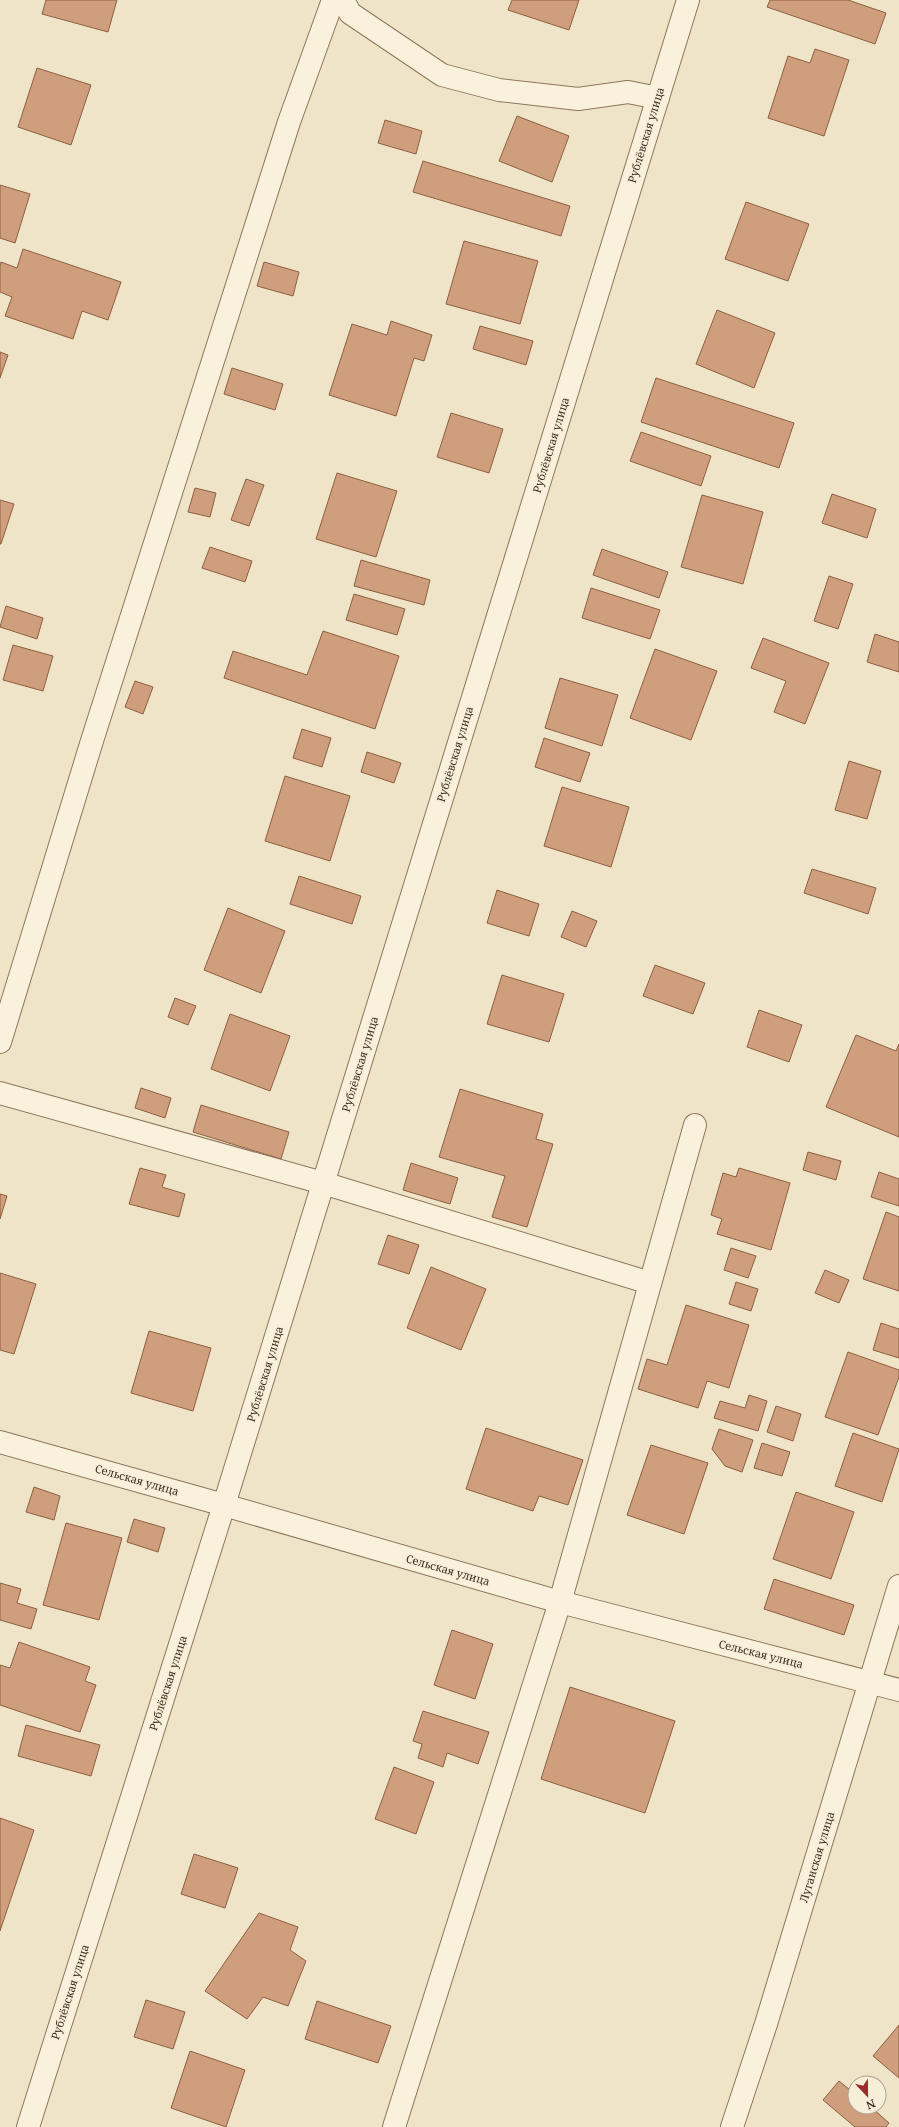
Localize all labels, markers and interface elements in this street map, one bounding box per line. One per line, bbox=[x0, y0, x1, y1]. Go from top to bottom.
street label: Рублёвская улица bbox=[624, 85, 667, 185]
street label: Рублёвская улица bbox=[529, 395, 572, 495]
street label: Рублёвская улица bbox=[433, 704, 476, 804]
street label: Рублёвская улица bbox=[338, 1014, 381, 1114]
street label: Рублёвская улица bbox=[243, 1324, 286, 1424]
street label: Сельская улица bbox=[93, 1460, 181, 1499]
street label: Сельская улица bbox=[404, 1550, 492, 1589]
street label: Рублёвская улица bbox=[145, 1633, 190, 1732]
street label: Сельская улица bbox=[717, 1636, 805, 1671]
street label: Луганская улица bbox=[796, 1809, 838, 1904]
street label: Рублёвская улица bbox=[47, 1942, 92, 2041]
north arrow bbox=[847, 2075, 887, 2115]
text: N bbox=[864, 2096, 878, 2113]

